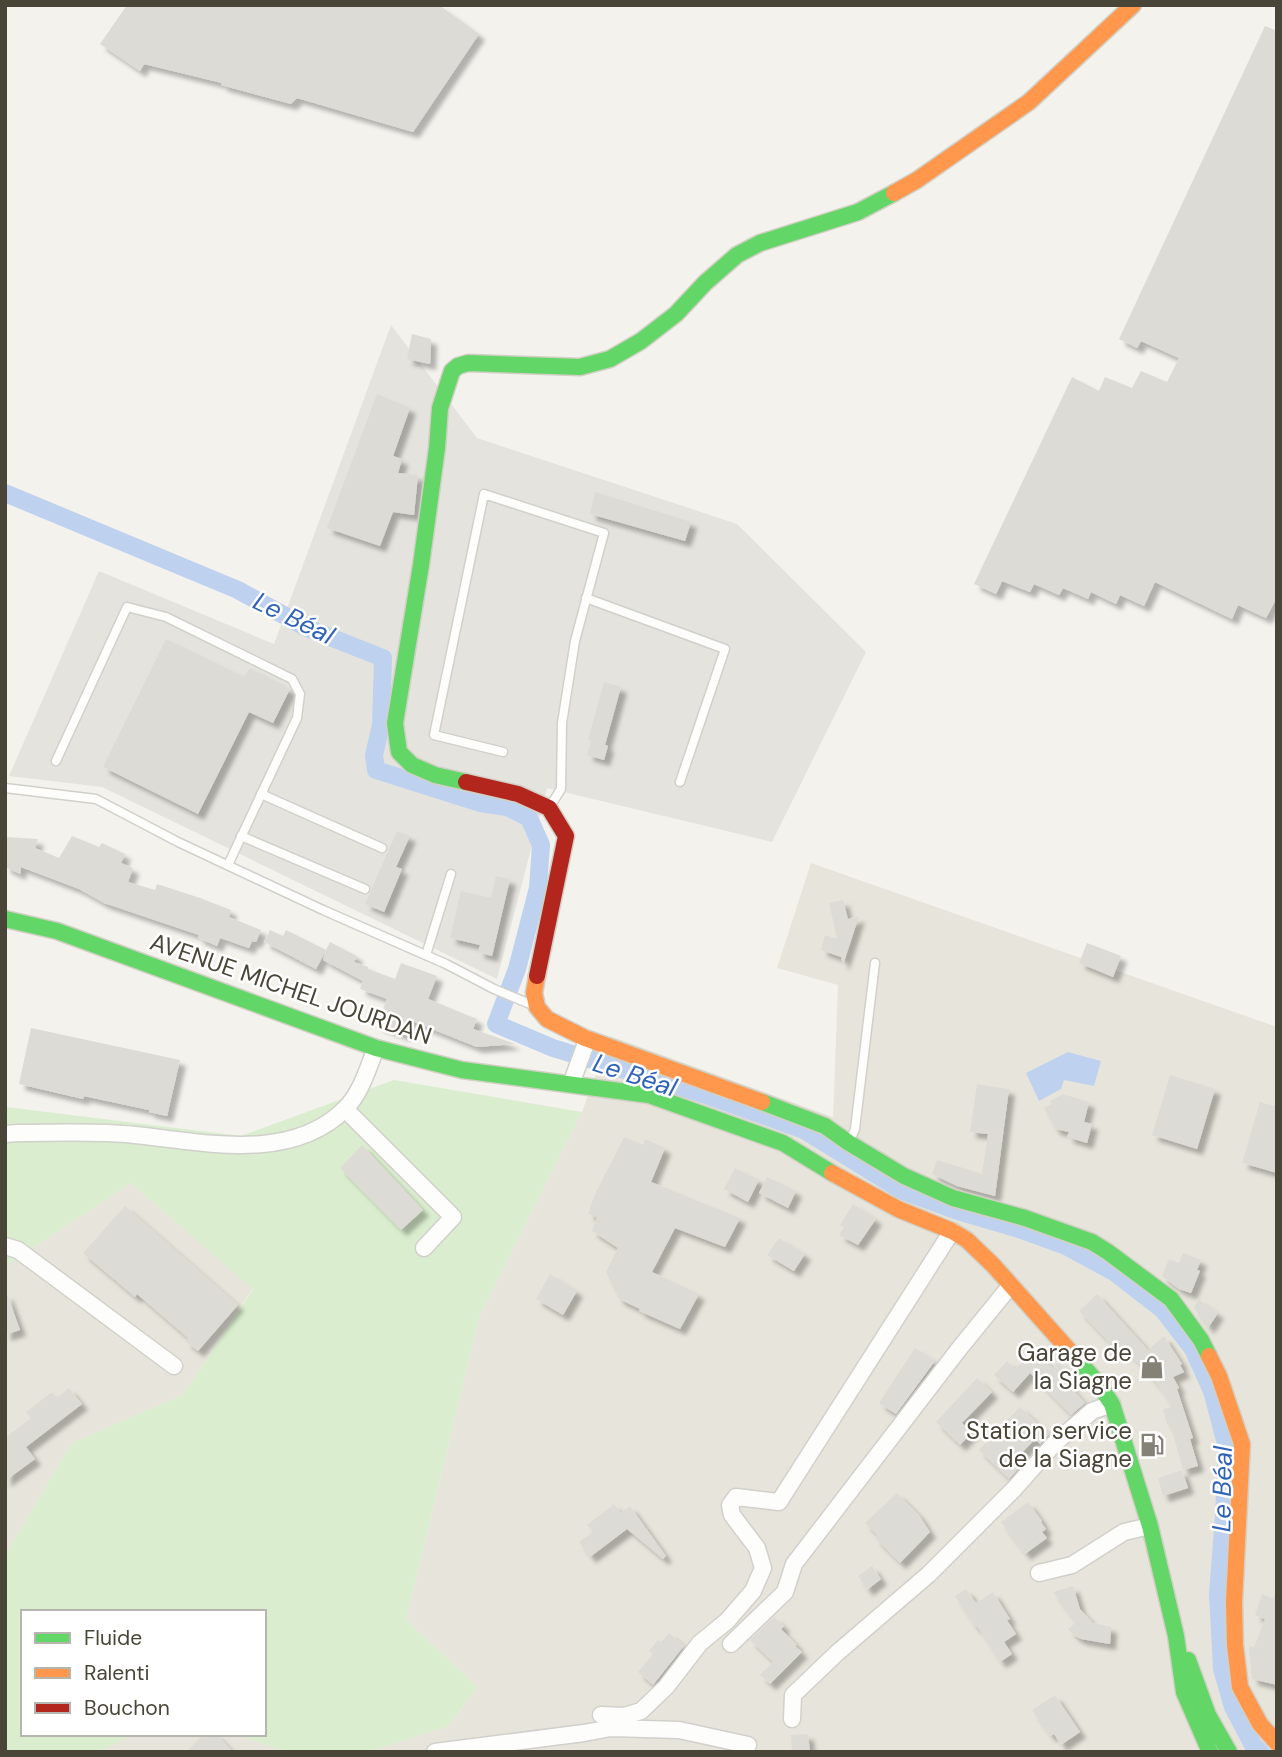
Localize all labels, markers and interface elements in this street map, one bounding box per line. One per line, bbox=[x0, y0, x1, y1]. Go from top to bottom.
water label: Le Béal bbox=[248, 584, 341, 653]
street label: AVENUE MICHEL JOURDAN bbox=[146, 926, 436, 1051]
water label: Le Béal bbox=[589, 1046, 682, 1105]
place label: Garage de la Siagne bbox=[1017, 1337, 1132, 1396]
shop icon: Garage de la Siagne bbox=[1138, 1353, 1166, 1381]
place label: Station service de la Siagne bbox=[966, 1415, 1132, 1474]
fuel station icon: Station service de la Siagne bbox=[1138, 1431, 1166, 1459]
water label: Le Béal bbox=[1204, 1444, 1240, 1532]
legend bbox=[21, 1610, 266, 1736]
text: Fluide bbox=[84, 1624, 142, 1652]
text: Ralenti bbox=[84, 1659, 150, 1687]
text: Bouchon bbox=[84, 1694, 170, 1722]

